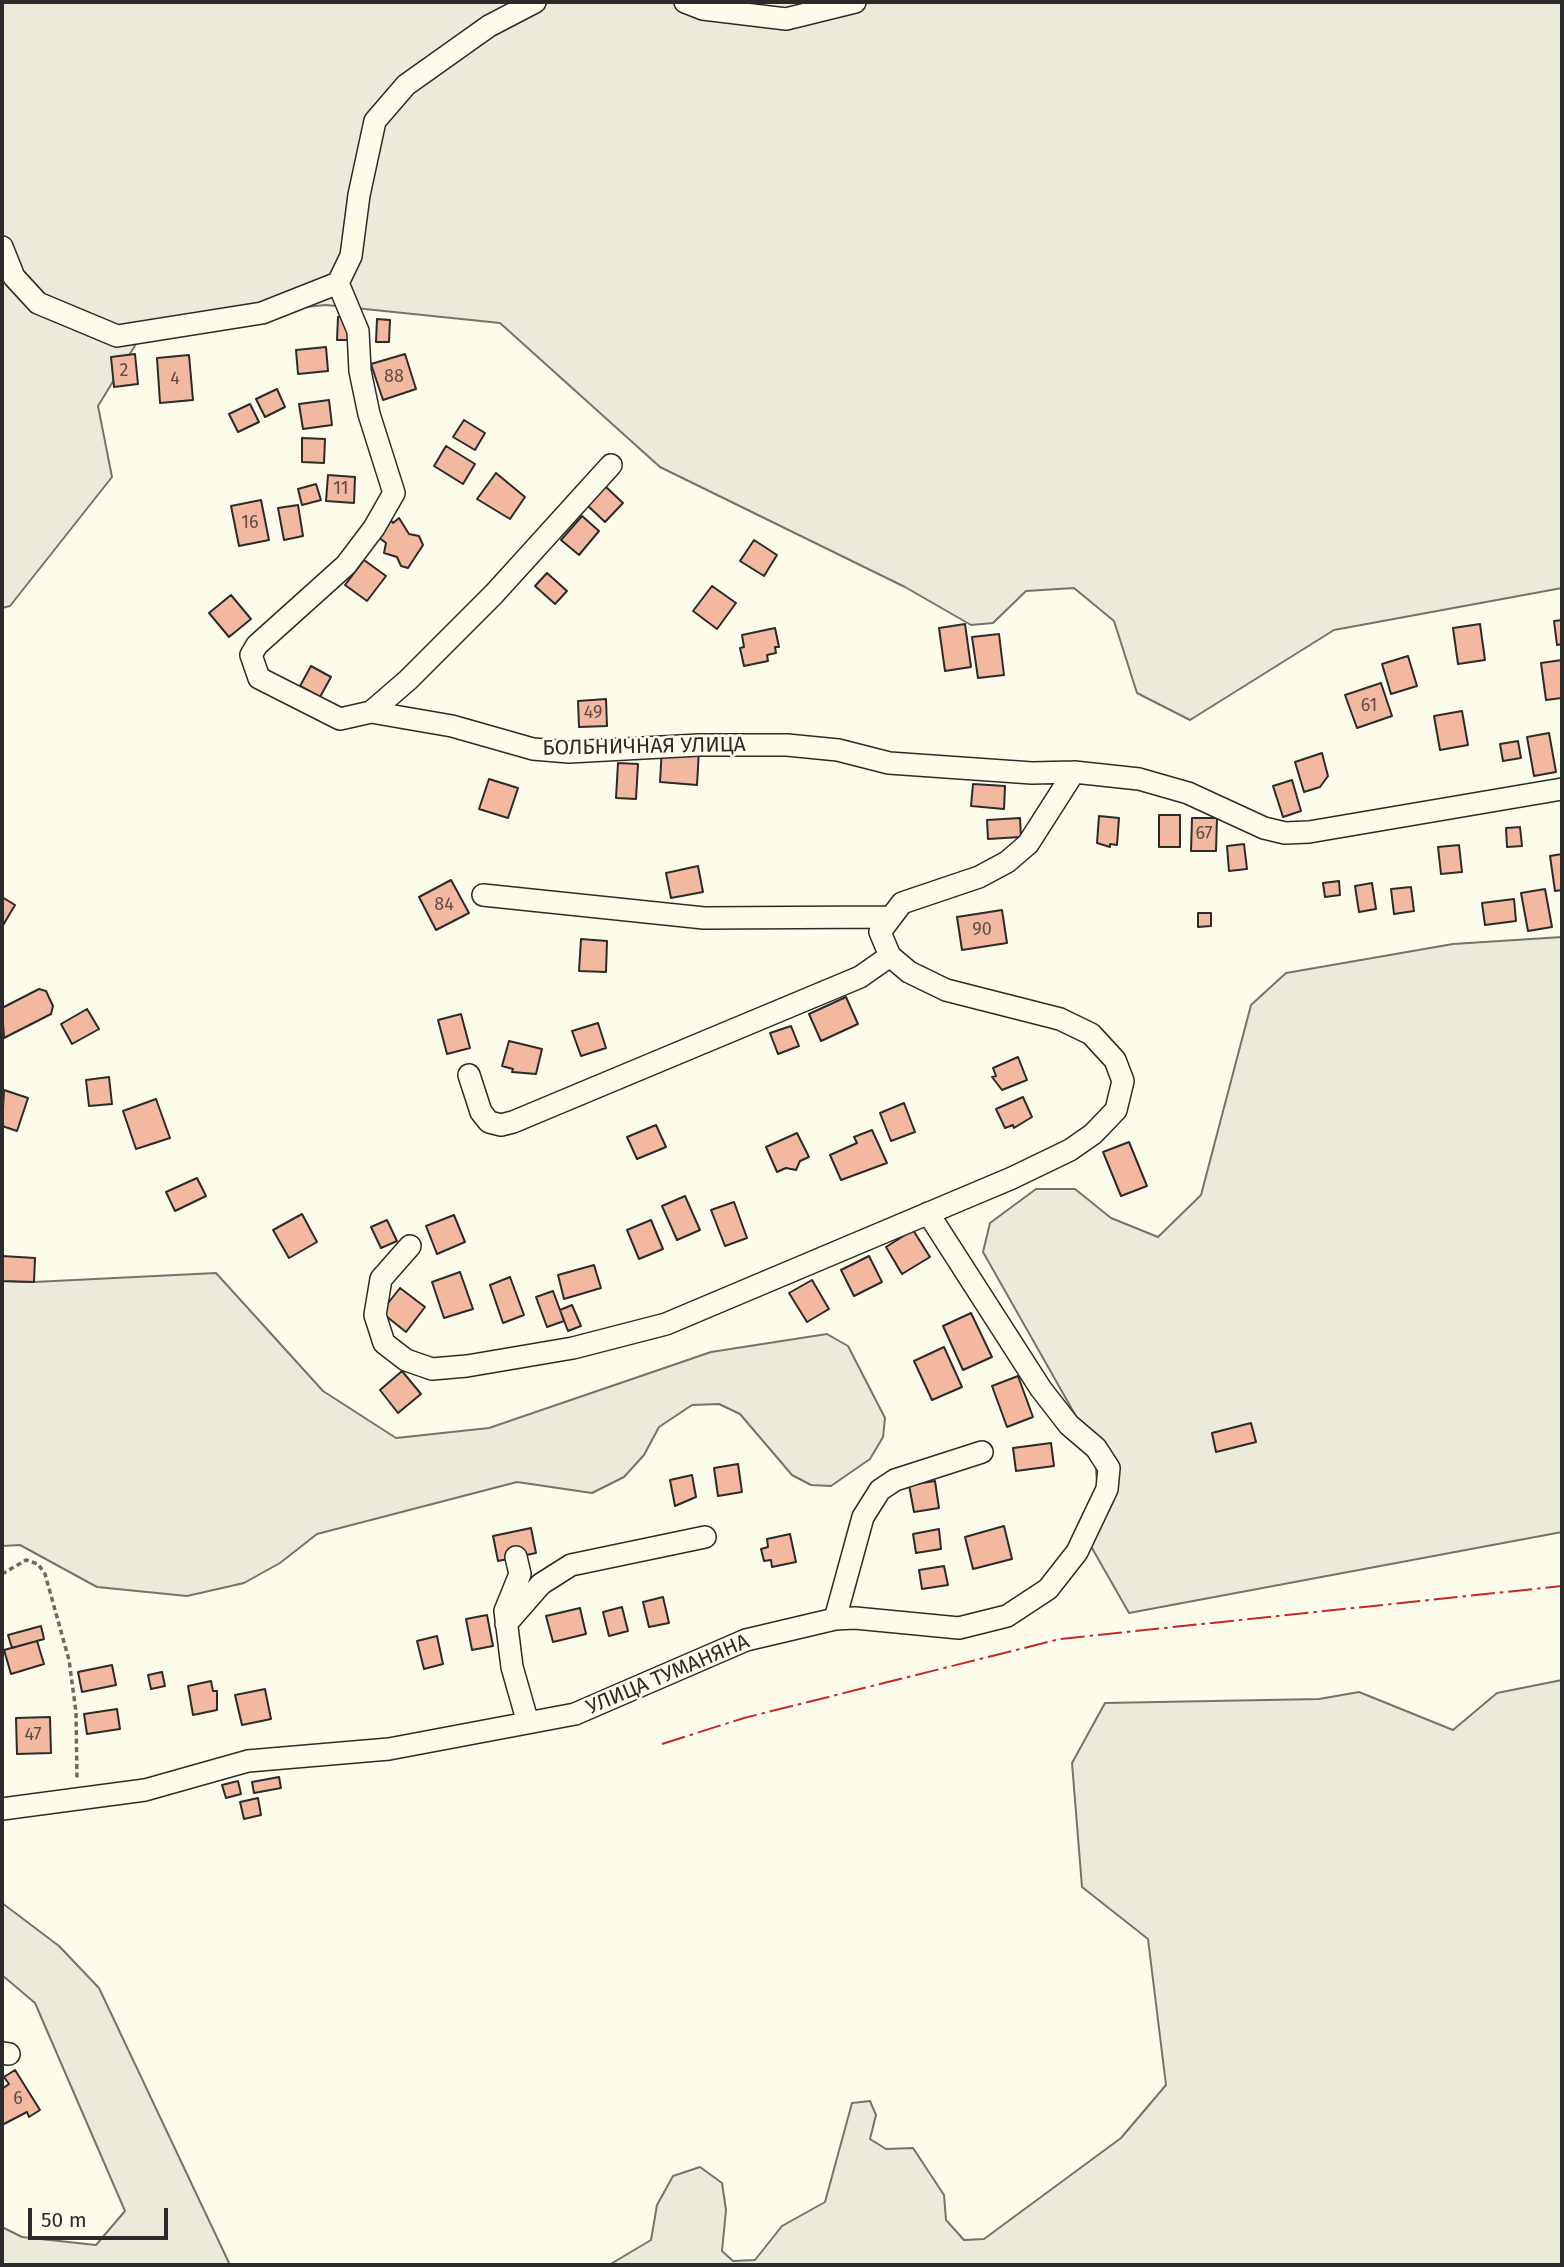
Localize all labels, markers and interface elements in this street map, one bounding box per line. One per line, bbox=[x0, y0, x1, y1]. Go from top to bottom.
house number: 2 bbox=[120, 360, 128, 382]
house number: 88 bbox=[384, 366, 404, 388]
house number: 4 bbox=[170, 368, 180, 390]
house number: 11 bbox=[333, 478, 349, 500]
house number: 16 bbox=[241, 512, 259, 534]
house number: 61 bbox=[1361, 695, 1377, 717]
house number: 49 bbox=[584, 702, 602, 724]
street label: БОЛЬНИЧНАЯ УЛИЦА bbox=[542, 733, 746, 761]
house number: 67 bbox=[1195, 823, 1213, 845]
house number: 84 bbox=[434, 894, 454, 916]
house number: 90 bbox=[972, 919, 992, 941]
street label: УЛИЦА ТУМАНЯНА bbox=[583, 1629, 753, 1721]
house number: 47 bbox=[24, 1724, 42, 1746]
house number: 6 bbox=[13, 2088, 23, 2110]
scale bar bbox=[32, 2194, 172, 2238]
text: 50 m bbox=[41, 2207, 87, 2233]

